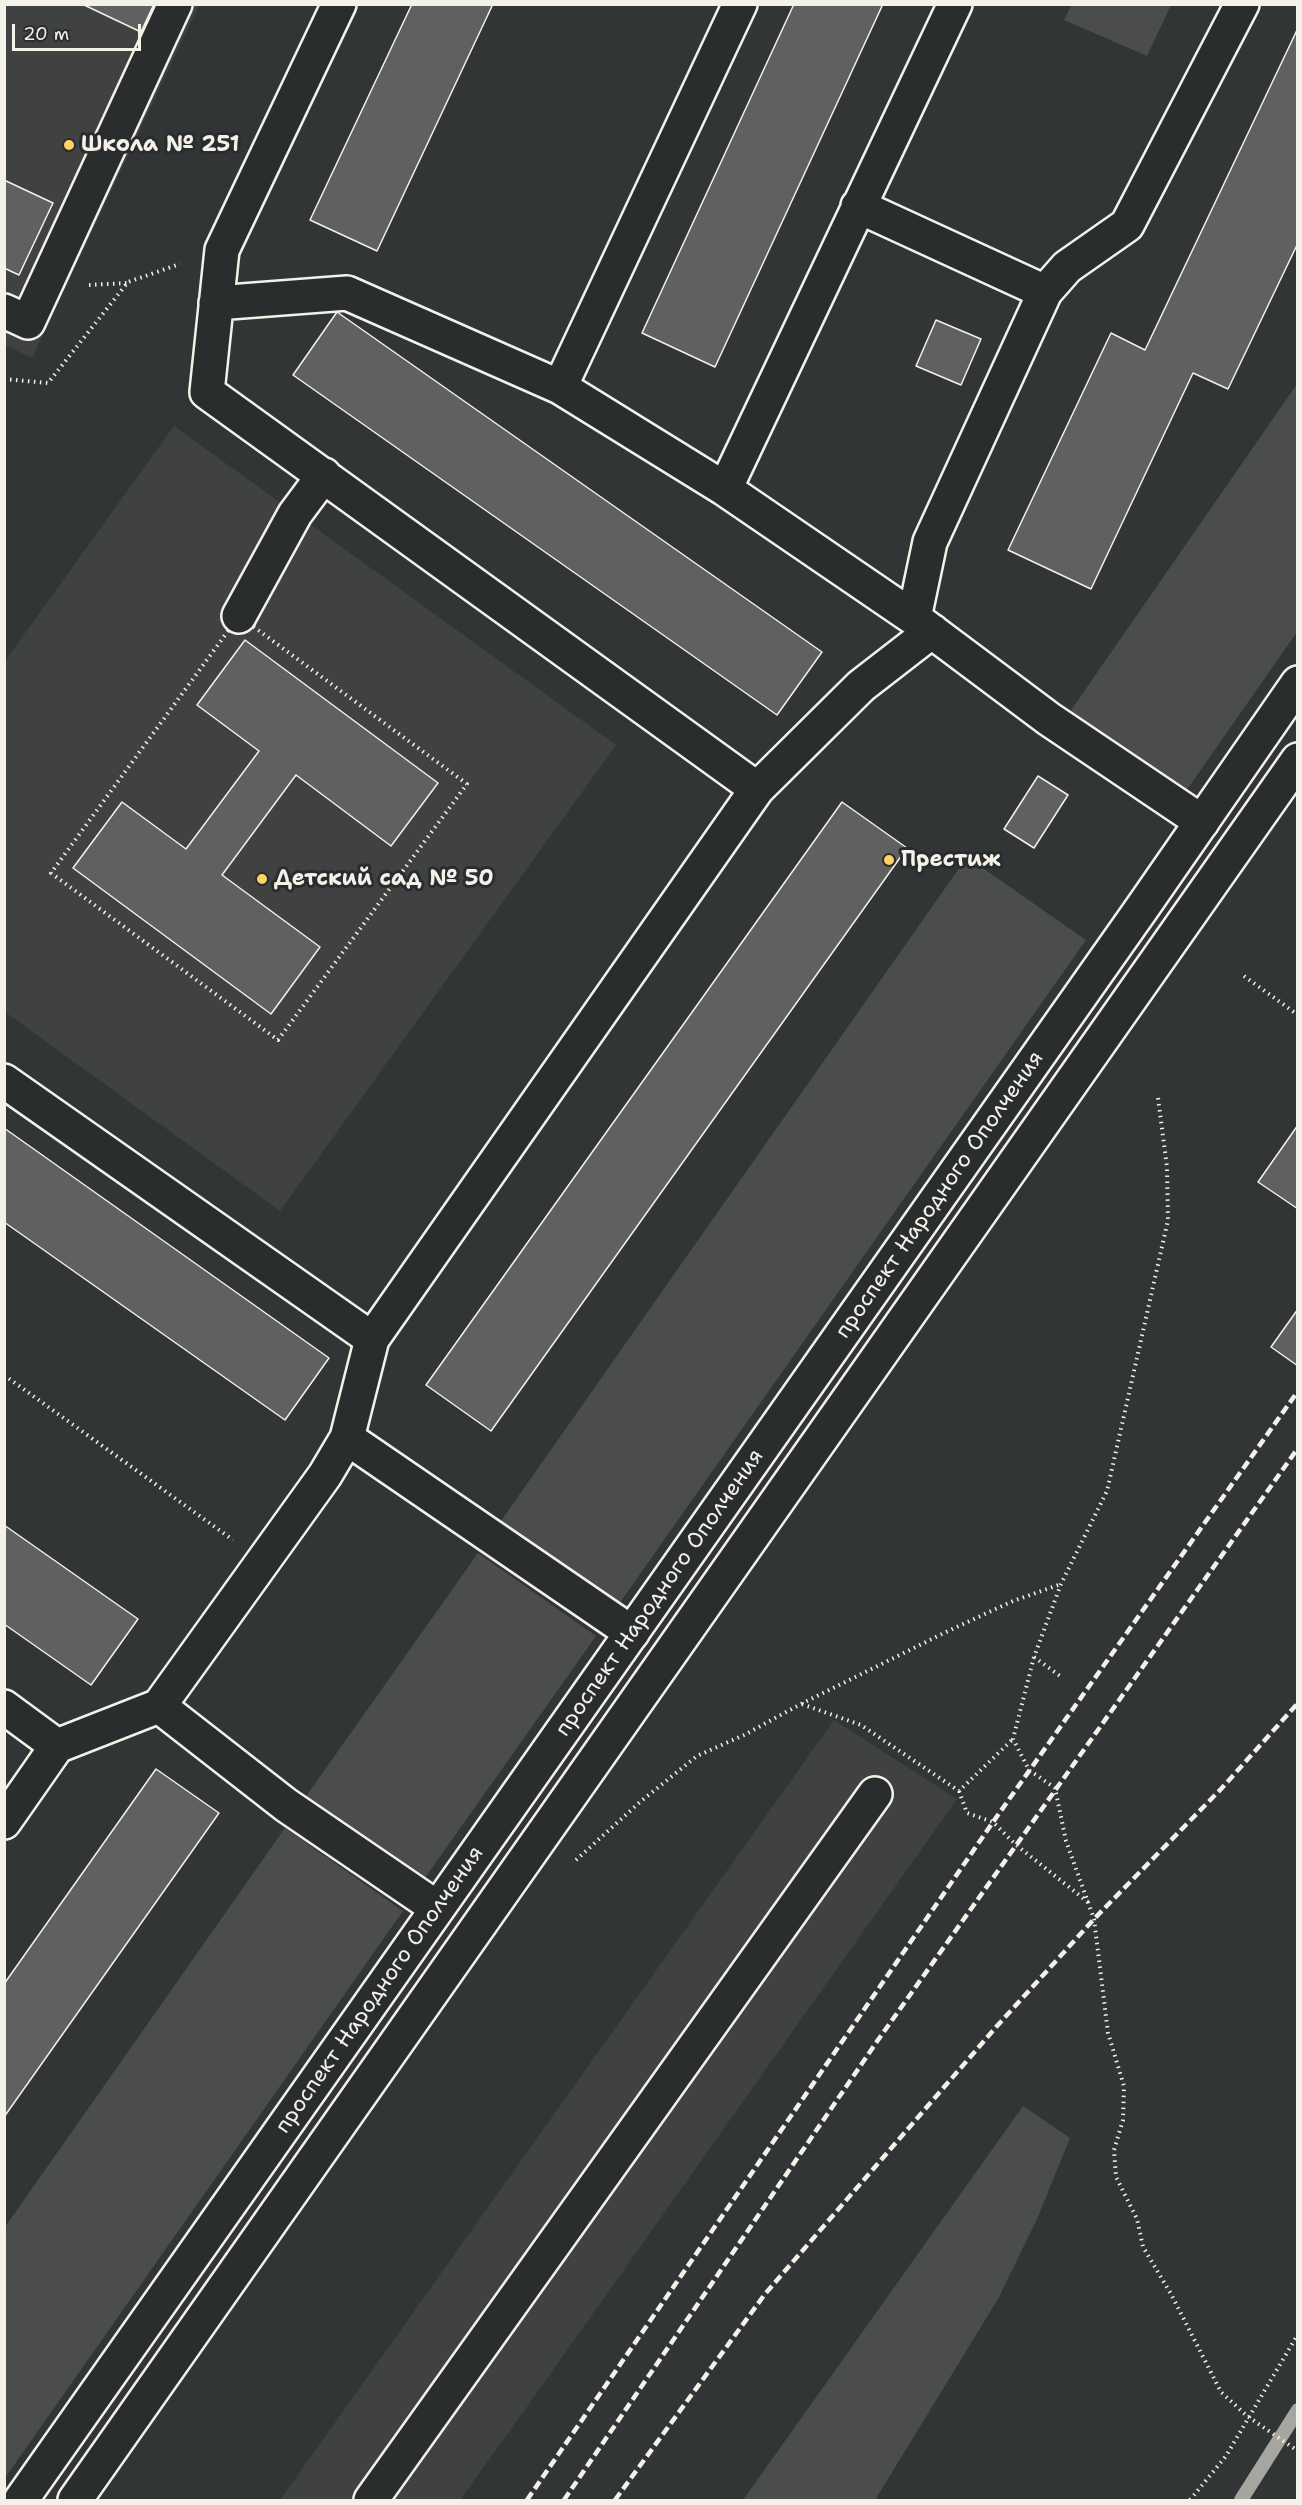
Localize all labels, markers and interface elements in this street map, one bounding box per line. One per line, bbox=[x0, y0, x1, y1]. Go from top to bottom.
scale bar bbox=[15, 12, 144, 50]
text: 20 m bbox=[23, 22, 69, 46]
place label: Школа № 251 bbox=[81, 132, 239, 158]
marker: Школа № 251 bbox=[62, 138, 76, 152]
place label: Престиж bbox=[901, 847, 1001, 873]
marker: Престиж bbox=[882, 853, 896, 867]
place label: Детский сад № 50 bbox=[274, 866, 494, 892]
marker: Детский сад № 50 bbox=[255, 872, 269, 886]
street label: проспект Народного Ополчения bbox=[830, 1046, 1050, 1344]
street label: проспект Народного Ополчения bbox=[550, 1444, 770, 1742]
street label: проспект Народного Ополчения bbox=[270, 1841, 490, 2139]

